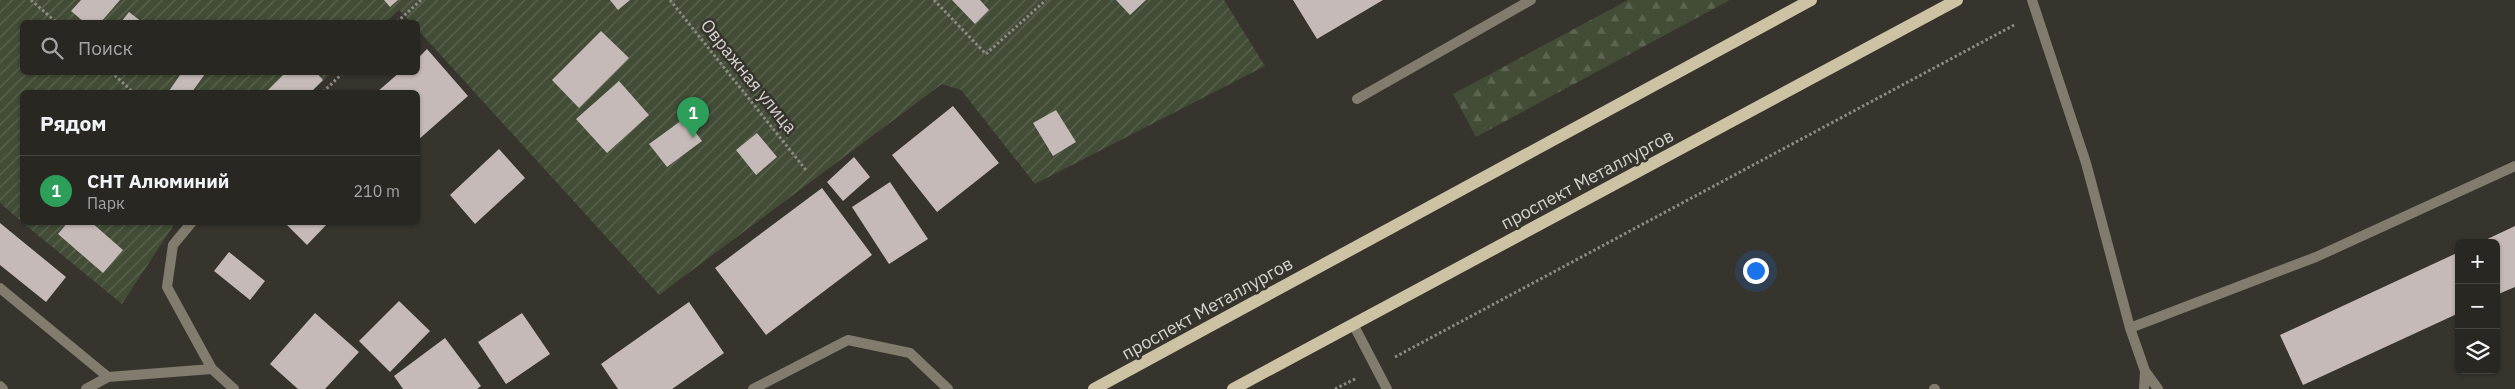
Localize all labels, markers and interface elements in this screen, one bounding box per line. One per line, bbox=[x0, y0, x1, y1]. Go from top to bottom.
street label: Овражная улица bbox=[696, 14, 802, 138]
search box bbox=[20, 20, 420, 75]
icon: search bbox=[38, 34, 66, 62]
text: Поиск bbox=[78, 36, 133, 60]
pin: 1 bbox=[677, 97, 709, 138]
text: Рядом bbox=[40, 109, 107, 137]
street label: проспект Металлургов bbox=[1497, 124, 1677, 234]
text: СНТ Алюминий bbox=[87, 169, 229, 193]
text: 1 bbox=[51, 181, 61, 201]
text: 210 m bbox=[353, 181, 400, 201]
text: Парк bbox=[87, 193, 125, 213]
map controls bbox=[2455, 239, 2500, 374]
button: + bbox=[2455, 239, 2500, 284]
street label: проспект Металлургов bbox=[1117, 251, 1297, 365]
your location bbox=[1743, 258, 1769, 284]
button: − bbox=[2455, 284, 2500, 329]
button: layers bbox=[2455, 329, 2500, 374]

